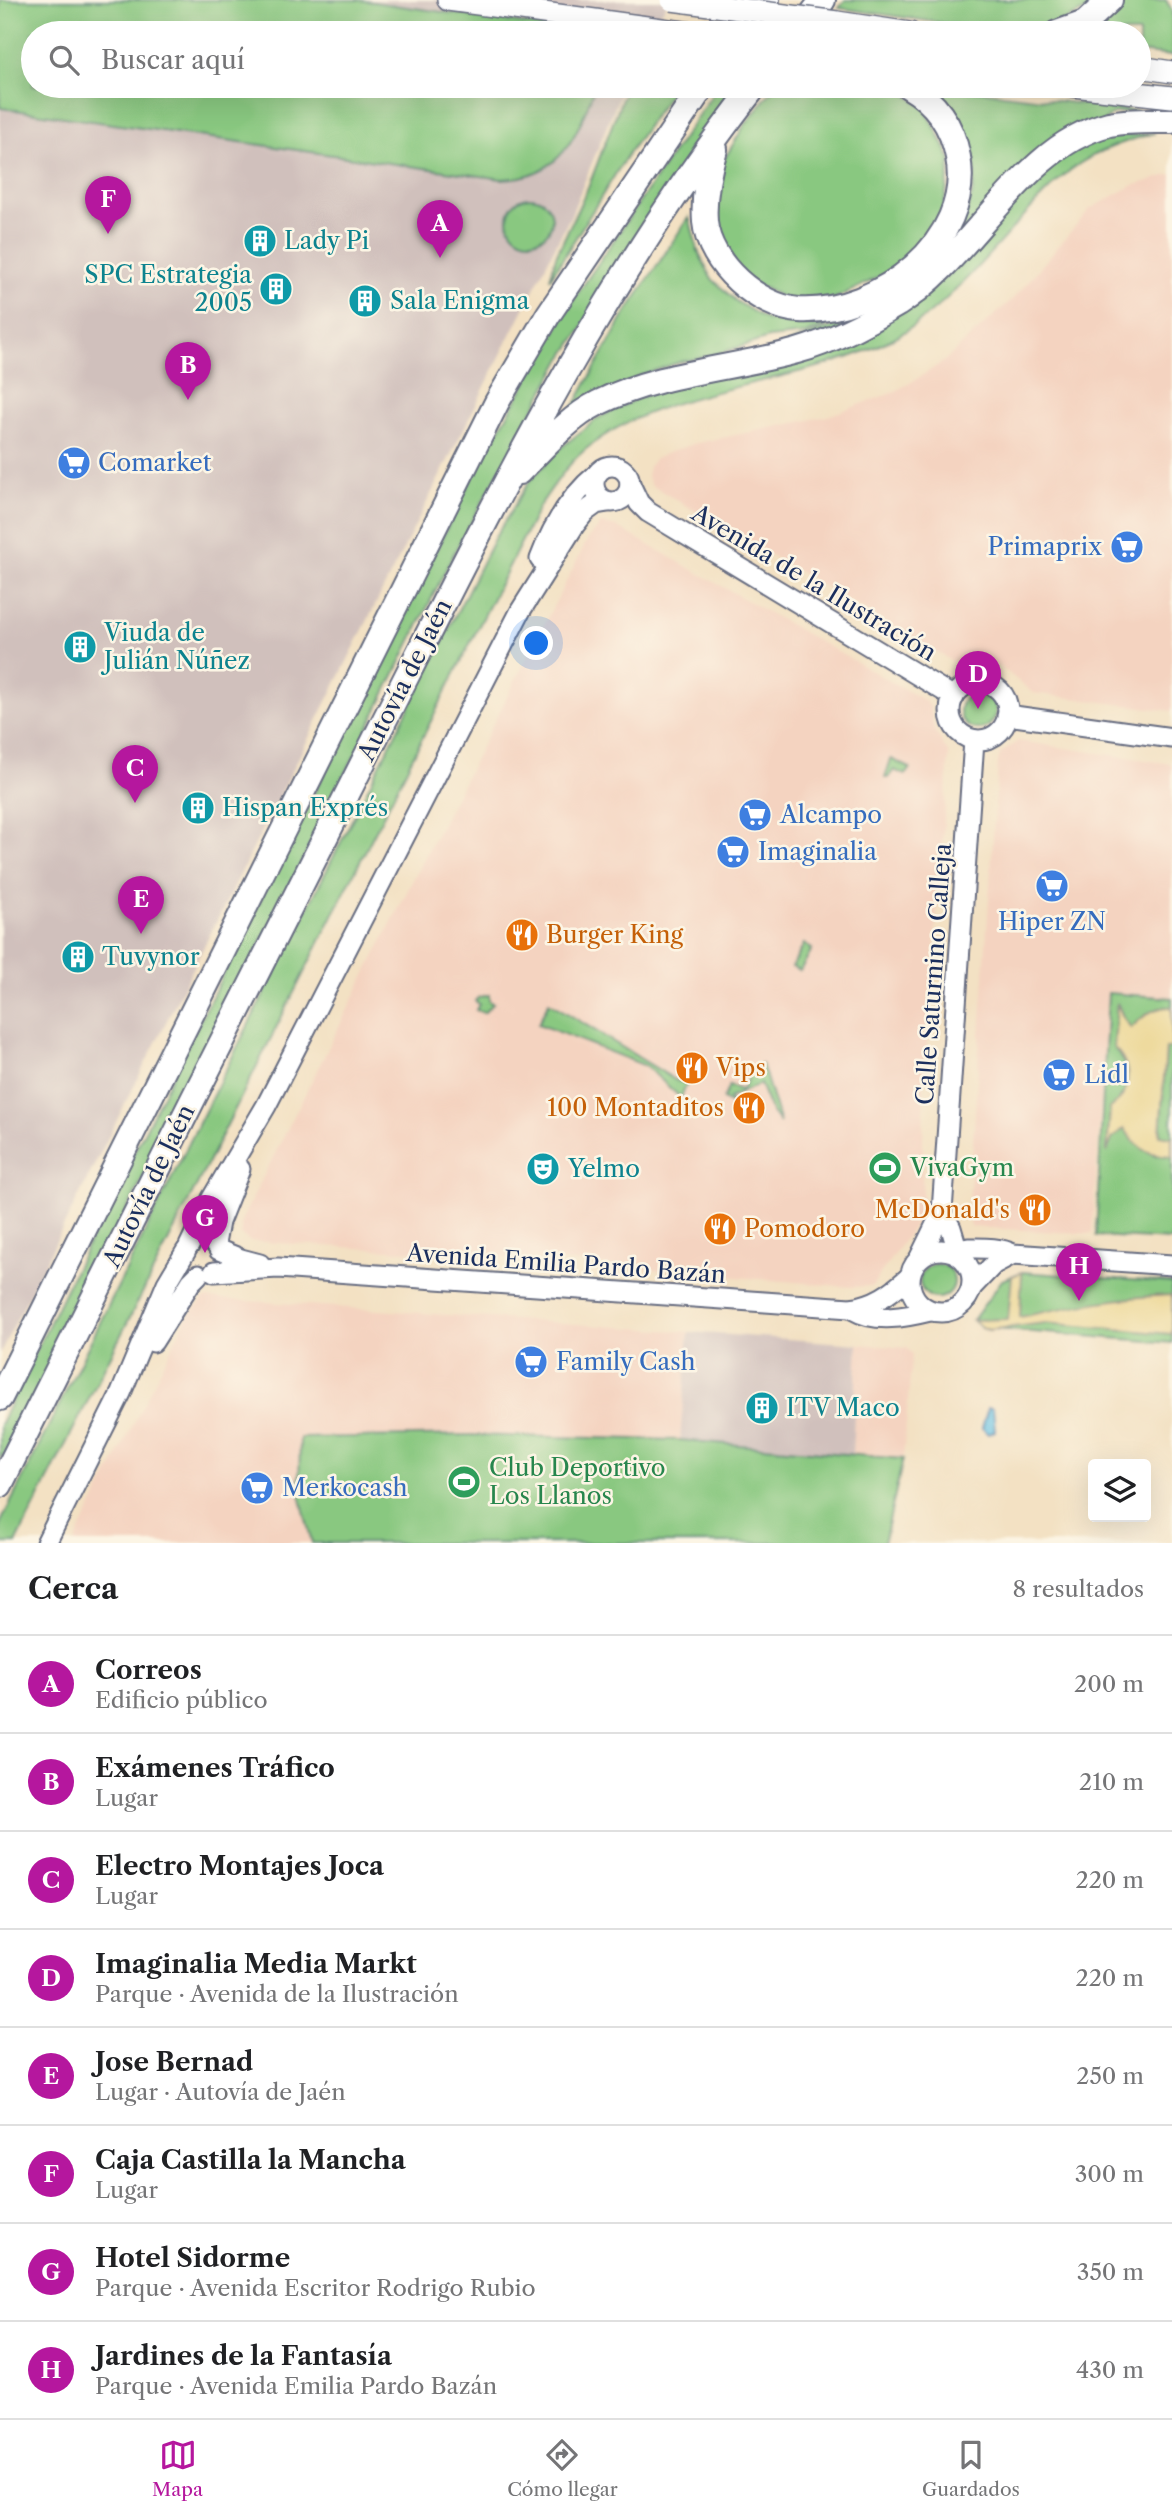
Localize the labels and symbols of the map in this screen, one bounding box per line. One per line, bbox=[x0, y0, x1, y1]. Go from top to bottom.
pin: F bbox=[85, 176, 131, 234]
pin: A bbox=[417, 200, 463, 258]
building icon: Lady Pi bbox=[241, 222, 279, 260]
place label: Lady Pi bbox=[284, 226, 369, 255]
place label: SPC Estrategia 2005 bbox=[84, 260, 252, 317]
building icon: SPC Estrategia 2005 bbox=[257, 270, 295, 308]
building icon: Sala Enigma bbox=[346, 282, 384, 320]
place label: Sala Enigma bbox=[390, 286, 530, 315]
pin: B bbox=[165, 342, 211, 400]
supermarket icon: Comarket bbox=[55, 444, 93, 482]
place label: Comarket bbox=[98, 448, 212, 477]
street label: Avenida de la Ilustración bbox=[686, 497, 942, 667]
supermarket icon: Primaprix bbox=[1108, 528, 1146, 566]
place label: Primaprix bbox=[988, 532, 1102, 561]
street label: Autovía de Jaén bbox=[351, 594, 458, 766]
place label: Viuda de Julián Núñez bbox=[100, 618, 250, 675]
your location bbox=[519, 626, 553, 660]
building icon: Viuda de Julián Núñez bbox=[61, 628, 99, 666]
pin: D bbox=[955, 651, 1001, 709]
pin: C bbox=[112, 745, 158, 803]
building icon: Hispan Exprés bbox=[179, 789, 217, 827]
place label: Hispan Exprés bbox=[222, 793, 388, 822]
supermarket icon: Alcampo bbox=[736, 796, 774, 834]
place label: Alcampo bbox=[779, 800, 882, 829]
supermarket icon: Imaginalia bbox=[714, 833, 752, 871]
place label: Imaginalia bbox=[758, 837, 877, 866]
street label: Calle Saturnino Calleja bbox=[910, 842, 957, 1106]
supermarket icon: Hiper ZN bbox=[1033, 867, 1071, 905]
pin: E bbox=[118, 876, 164, 934]
place label: Hiper ZN bbox=[998, 907, 1106, 936]
restaurant icon: Burger King bbox=[503, 916, 541, 954]
place label: Burger King bbox=[546, 920, 684, 949]
building icon: Tuvynor bbox=[59, 938, 97, 976]
place label: Tuvynor bbox=[102, 942, 200, 971]
restaurant icon: Vips bbox=[673, 1049, 711, 1087]
place label: Vips bbox=[715, 1053, 766, 1082]
supermarket icon: Lidl bbox=[1040, 1056, 1078, 1094]
place label: Lidl bbox=[1084, 1060, 1129, 1089]
restaurant icon: 100 Montaditos bbox=[730, 1089, 768, 1127]
place label: 100 Montaditos bbox=[547, 1093, 724, 1122]
street label: Autovía de Jaén bbox=[96, 1100, 200, 1273]
sports icon: VivaGym bbox=[866, 1149, 904, 1187]
theatre icon: Yelmo bbox=[524, 1150, 562, 1188]
place label: VivaGym bbox=[909, 1153, 1014, 1182]
place label: Yelmo bbox=[567, 1154, 640, 1183]
restaurant icon: McDonald's bbox=[1016, 1191, 1054, 1229]
pin: G bbox=[182, 1195, 228, 1253]
place label: McDonald's bbox=[875, 1195, 1010, 1224]
restaurant icon: Pomodoro bbox=[701, 1210, 739, 1248]
place label: Pomodoro bbox=[744, 1214, 865, 1243]
street label: Avenida Emilia Pardo Bazán bbox=[404, 1238, 727, 1289]
pin: H bbox=[1056, 1243, 1102, 1301]
supermarket icon: Family Cash bbox=[512, 1343, 550, 1381]
place label: Family Cash bbox=[556, 1347, 696, 1376]
building icon: ITV Maco bbox=[743, 1389, 781, 1427]
place label: ITV Maco bbox=[786, 1393, 900, 1422]
place label: Club Deportivo Los Llanos bbox=[489, 1453, 665, 1510]
sports icon: Club Deportivo Los Llanos bbox=[445, 1463, 483, 1501]
supermarket icon: Merkocash bbox=[238, 1469, 276, 1507]
place label: Merkocash bbox=[282, 1473, 408, 1502]

